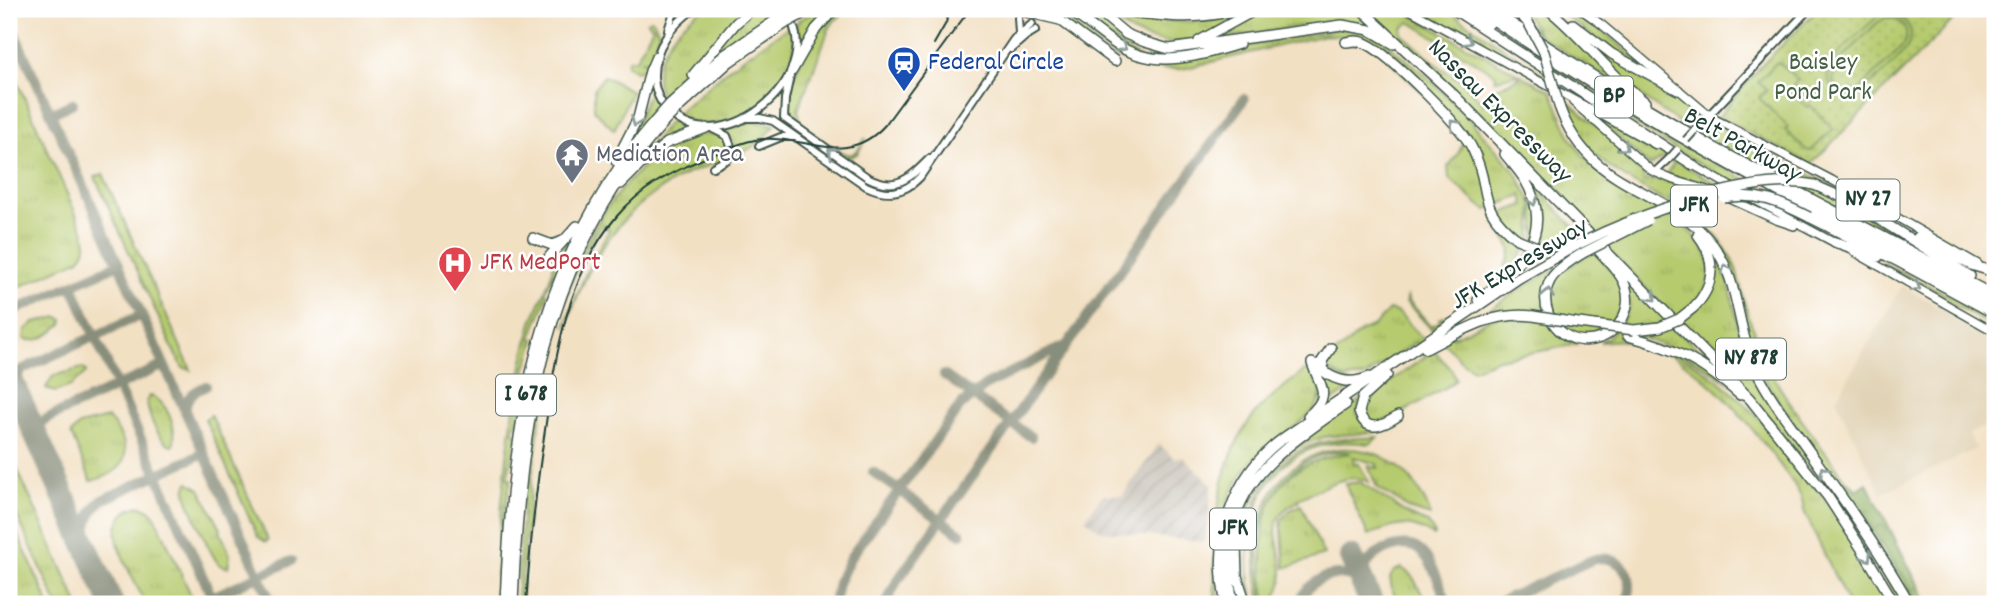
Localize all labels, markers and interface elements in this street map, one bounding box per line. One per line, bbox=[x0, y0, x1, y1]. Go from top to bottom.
street label: Nassau Expressway bbox=[1418, 31, 1580, 193]
one-way arrow bbox=[1461, 33, 1473, 46]
one-way arrow bbox=[1114, 39, 1127, 52]
station icon: Federal Circle bbox=[885, 44, 923, 93]
place label: Federal Circle bbox=[928, 45, 1064, 82]
park label: Baisley Pond Park bbox=[1774, 45, 1872, 112]
road number: BP bbox=[1595, 76, 1633, 118]
street label: Belt Parkway bbox=[1676, 98, 1808, 194]
one-way arrow bbox=[630, 115, 644, 127]
one-way arrow bbox=[1450, 119, 1462, 132]
temple icon: Mediation Area bbox=[553, 136, 591, 185]
place label: Mediation Area bbox=[596, 137, 744, 174]
one-way arrow bbox=[1616, 138, 1629, 151]
one-way arrow bbox=[827, 148, 840, 160]
road number: NY 27 bbox=[1836, 180, 1899, 220]
road number: JFK bbox=[1671, 186, 1717, 226]
one-way arrow bbox=[1525, 195, 1539, 207]
street label: JFK Expressway bbox=[1444, 209, 1596, 321]
hospital icon: JFK MedPort bbox=[436, 244, 474, 293]
place label: JFK MedPort bbox=[480, 245, 601, 282]
one-way arrow bbox=[1721, 264, 1735, 276]
one-way arrow bbox=[1908, 279, 1921, 292]
one-way arrow bbox=[1540, 287, 1555, 299]
one-way arrow bbox=[1643, 289, 1656, 302]
road number: NY 878 bbox=[1716, 338, 1786, 380]
road number: I 678 bbox=[496, 374, 556, 416]
one-way arrow bbox=[1820, 466, 1832, 479]
road number: JFK bbox=[1210, 508, 1256, 550]
one-way arrow bbox=[1859, 549, 1872, 562]

